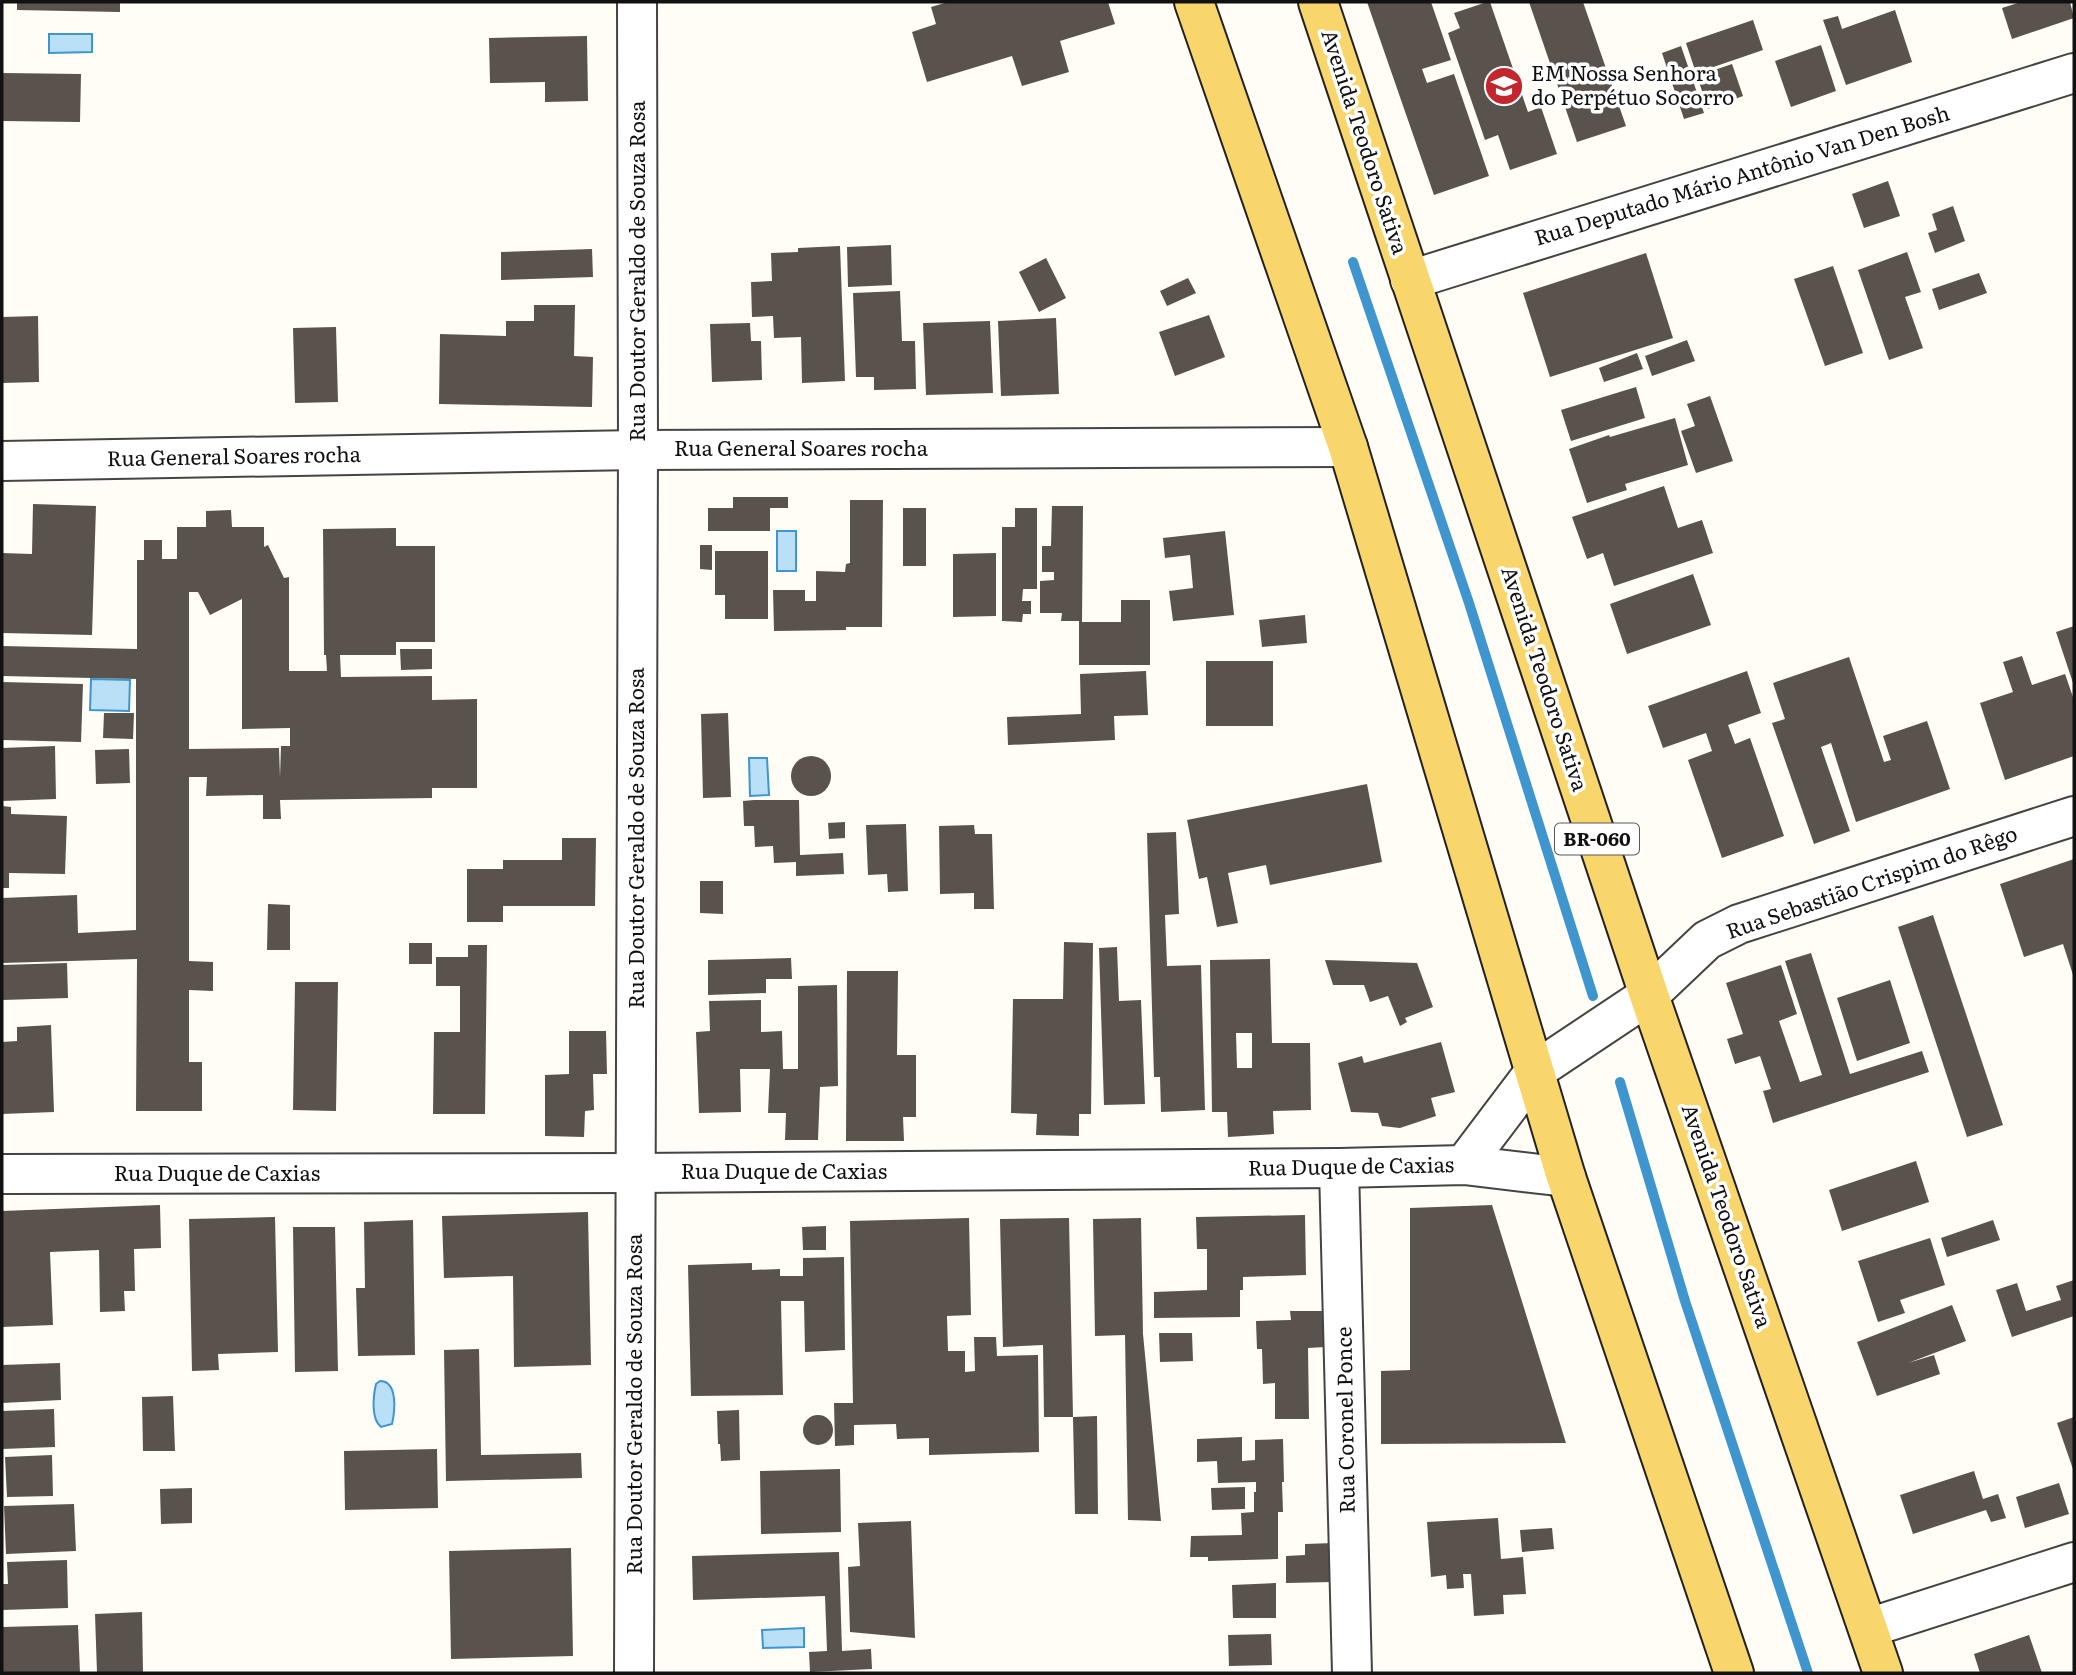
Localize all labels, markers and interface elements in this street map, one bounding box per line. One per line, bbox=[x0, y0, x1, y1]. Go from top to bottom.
street label: Avenida Teodoro Sativa bbox=[1315, 25, 1418, 258]
place label: EM Nossa Senhora do Perpétuo Socorro bbox=[1531, 56, 1734, 111]
school or university icon: EM Nossa Senhora do Perpétuo Socorro bbox=[1483, 65, 1525, 107]
street label: Rua Deputado Mário Antônio Van Den Bosh bbox=[1530, 95, 1953, 252]
street label: Rua Doutor Geraldo de Souza Rosa bbox=[620, 100, 651, 442]
street label: Rua General Soares rocha bbox=[674, 431, 929, 462]
street label: Rua General Soares rocha bbox=[107, 437, 362, 472]
street label: Avenida Teodoro Sativa bbox=[1495, 562, 1598, 795]
street label: Rua Doutor Geraldo de Souza Rosa bbox=[619, 667, 650, 1009]
street label: Rua Sebastião Crispim do Rêgo bbox=[1721, 816, 2021, 945]
road number: BR-060 bbox=[1555, 824, 1639, 854]
street label: Avenida Teodoro Sativa bbox=[1675, 1099, 1781, 1332]
street label: Rua Duque de Caxias bbox=[1248, 1147, 1454, 1182]
street label: Rua Duque de Caxias bbox=[681, 1154, 887, 1185]
street label: Rua Duque de Caxias bbox=[114, 1156, 320, 1187]
street label: Rua Doutor Geraldo de Souza Rosa bbox=[617, 1233, 648, 1575]
street label: Rua Coronel Ponce bbox=[1326, 1326, 1361, 1514]

